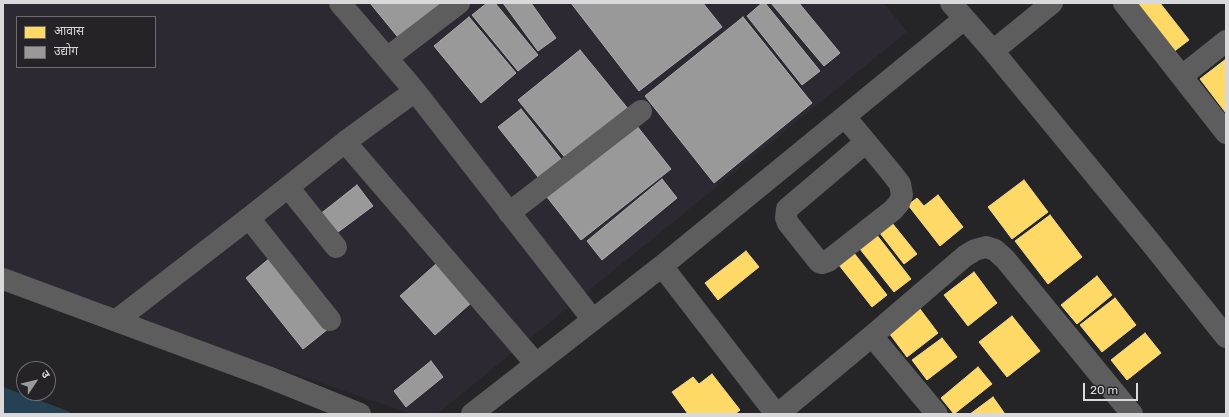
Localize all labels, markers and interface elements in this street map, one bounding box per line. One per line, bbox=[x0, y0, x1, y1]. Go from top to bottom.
legend bbox=[16, 16, 156, 68]
text: आवास bbox=[54, 24, 84, 38]
text: उद्योग bbox=[54, 44, 78, 58]
north arrow bbox=[16, 361, 56, 401]
text: उ bbox=[38, 368, 53, 381]
scale bar bbox=[1085, 375, 1140, 401]
text: 20 m bbox=[1090, 383, 1118, 397]

